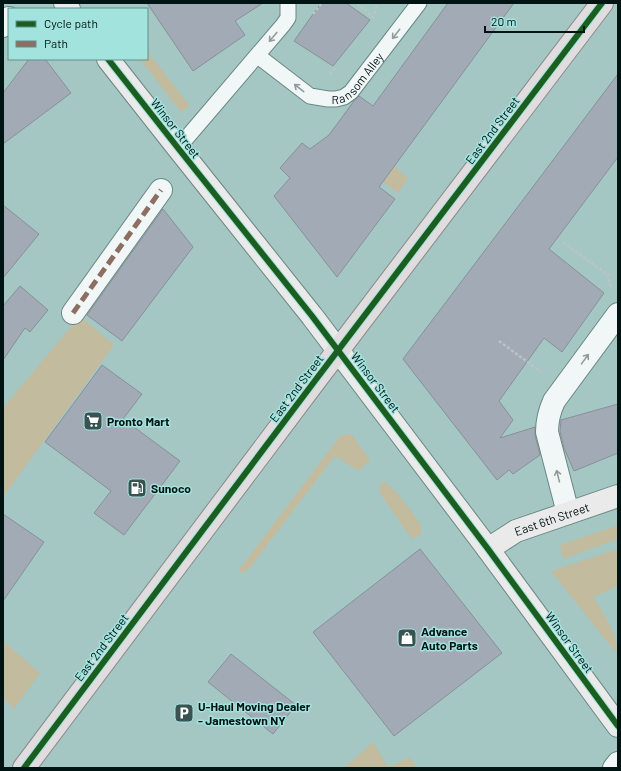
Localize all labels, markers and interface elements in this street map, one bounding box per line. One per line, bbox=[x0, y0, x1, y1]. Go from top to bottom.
legend bbox=[8, 8, 148, 60]
scale bar bbox=[485, 8, 584, 34]
text: 20 m bbox=[491, 14, 517, 28]
text: Cycle path bbox=[44, 16, 98, 30]
one-way arrow bbox=[391, 28, 400, 39]
one-way arrow bbox=[269, 32, 278, 42]
text: Path bbox=[44, 36, 68, 50]
street label: Ransom Alley bbox=[332, 49, 386, 106]
one-way arrow bbox=[294, 83, 305, 92]
street label: East 2nd Street bbox=[462, 94, 522, 166]
street label: Winsor Street bbox=[148, 95, 204, 161]
street label: Winsor Street bbox=[349, 349, 403, 415]
street label: East 2nd Street bbox=[266, 352, 326, 424]
one-way arrow bbox=[581, 353, 589, 364]
supermarket icon: Pronto Mart bbox=[82, 410, 104, 432]
place label: Pronto Mart bbox=[107, 414, 170, 428]
one-way arrow bbox=[554, 469, 561, 482]
fuel station icon: Sunoco bbox=[126, 477, 148, 499]
place label: Sunoco bbox=[151, 481, 191, 495]
street label: East 6th Street bbox=[512, 499, 591, 538]
street label: Winsor Street bbox=[543, 609, 597, 675]
street label: East 2nd Street bbox=[71, 611, 131, 683]
place label: Advance Auto Parts bbox=[421, 624, 478, 652]
shop icon: Advance Auto Parts bbox=[396, 627, 418, 649]
place label: U-Haul Moving Dealer - Jamestown NY bbox=[198, 699, 311, 727]
parking icon: U-Haul Moving Dealer - Jamestown NY bbox=[173, 702, 195, 724]

